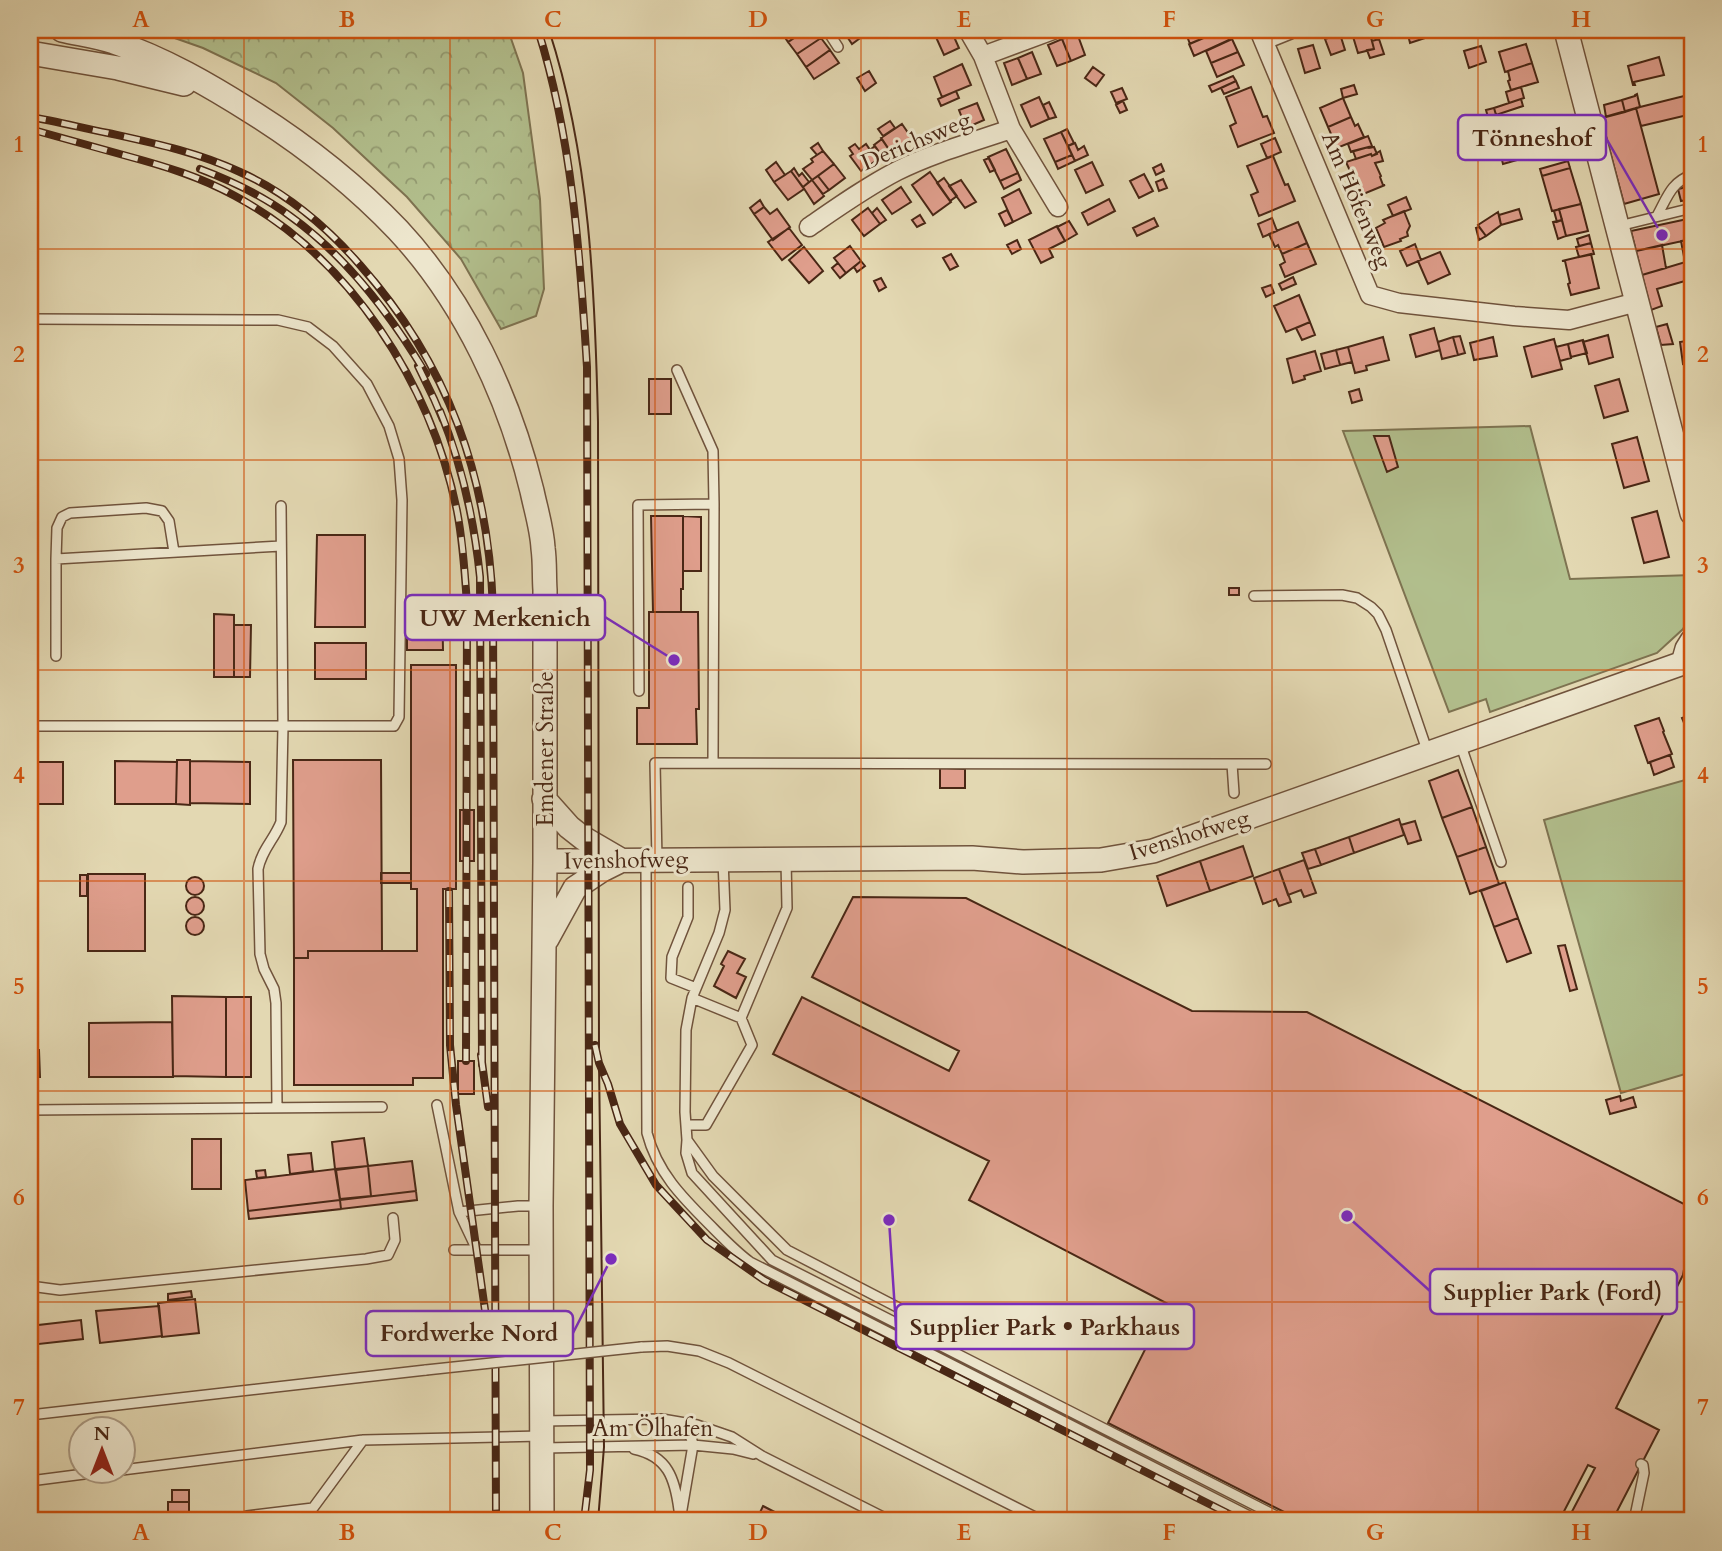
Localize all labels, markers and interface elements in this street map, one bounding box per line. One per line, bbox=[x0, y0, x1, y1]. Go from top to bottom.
text: A bbox=[132, 4, 150, 35]
text: B bbox=[339, 4, 355, 35]
text: C bbox=[544, 4, 562, 35]
text: D bbox=[748, 4, 768, 35]
text: E bbox=[957, 4, 971, 35]
text: F bbox=[1162, 4, 1176, 35]
text: G bbox=[1366, 4, 1385, 35]
text: H bbox=[1571, 4, 1591, 35]
street label: Derichsweg bbox=[856, 104, 976, 178]
callout: Tönneshof bbox=[1458, 115, 1606, 160]
text: Tönneshof bbox=[1472, 122, 1596, 155]
street label: Am Höfenweg bbox=[1314, 127, 1400, 273]
text: 1 bbox=[13, 129, 25, 160]
text: 1 bbox=[1697, 129, 1709, 160]
text: 2 bbox=[13, 339, 25, 370]
text: 2 bbox=[1697, 339, 1709, 370]
text: 3 bbox=[13, 550, 25, 581]
text: 3 bbox=[1697, 550, 1709, 581]
callout: UW Merkenich bbox=[405, 595, 605, 640]
text: UW Merkenich bbox=[419, 602, 591, 635]
street label: Emdener Straße bbox=[530, 671, 561, 827]
text: 4 bbox=[13, 760, 25, 791]
text: 4 bbox=[1697, 760, 1709, 791]
street label: Ivenshofweg bbox=[1125, 802, 1253, 868]
street label: Ivenshofweg bbox=[563, 843, 689, 877]
text: 5 bbox=[13, 971, 25, 1002]
text: 5 bbox=[1697, 971, 1709, 1002]
text: 6 bbox=[13, 1182, 25, 1213]
text: 6 bbox=[1697, 1182, 1709, 1213]
callout: Supplier Park (Ford) bbox=[1430, 1269, 1677, 1314]
text: Supplier Park (Ford) bbox=[1444, 1276, 1662, 1309]
callout: Supplier Park • Parkhaus bbox=[896, 1304, 1194, 1349]
callout: Fordwerke Nord bbox=[366, 1311, 573, 1356]
text: Supplier Park • Parkhaus bbox=[910, 1311, 1180, 1344]
text: Fordwerke Nord bbox=[380, 1317, 559, 1350]
text: 7 bbox=[13, 1392, 25, 1423]
text: 7 bbox=[1697, 1392, 1709, 1423]
street label: Am Ölhafen bbox=[593, 1413, 713, 1444]
north arrow bbox=[66, 1414, 136, 1484]
text: N bbox=[94, 1421, 111, 1447]
text: A bbox=[132, 1517, 150, 1548]
text: B bbox=[339, 1517, 355, 1548]
text: C bbox=[544, 1517, 562, 1548]
text: D bbox=[748, 1517, 768, 1548]
text: E bbox=[957, 1517, 971, 1548]
text: F bbox=[1162, 1517, 1176, 1548]
text: G bbox=[1366, 1517, 1385, 1548]
text: H bbox=[1571, 1517, 1591, 1548]

